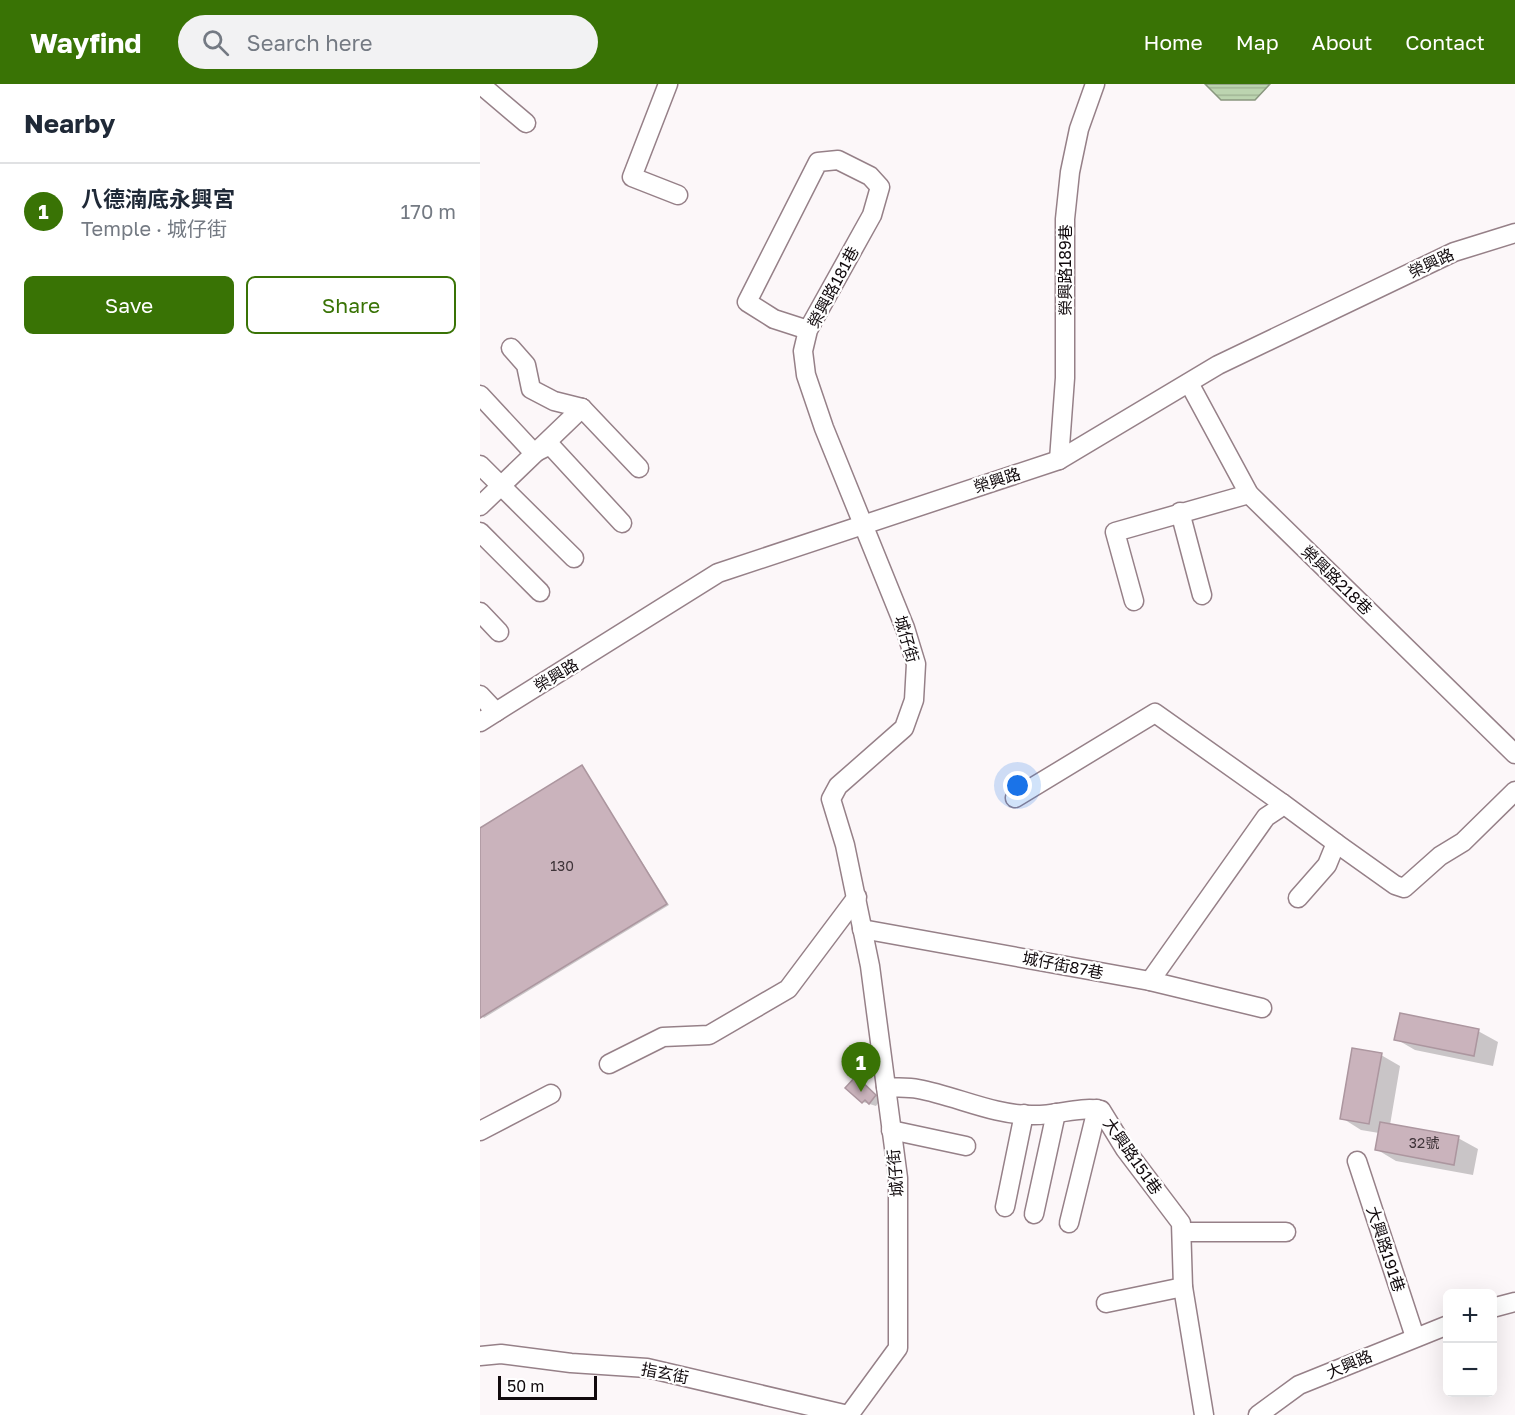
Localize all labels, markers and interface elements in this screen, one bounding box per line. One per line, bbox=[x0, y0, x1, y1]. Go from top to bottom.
search box bbox=[178, 15, 598, 69]
text: Wayfind bbox=[30, 26, 142, 59]
icon: search bbox=[199, 26, 232, 59]
text: Search here bbox=[247, 29, 373, 56]
text: Home bbox=[1143, 29, 1203, 55]
text: Map bbox=[1236, 29, 1279, 55]
text: About bbox=[1312, 29, 1372, 55]
text: Contact bbox=[1405, 29, 1485, 55]
text: Nearby bbox=[24, 108, 115, 139]
text: 八德湳底永興宮 bbox=[81, 185, 235, 212]
text: 1 bbox=[38, 199, 49, 223]
text: 170 m bbox=[401, 199, 456, 223]
text: Temple · 城仔街 bbox=[81, 216, 227, 240]
street label: 榮興路189巷 bbox=[1055, 224, 1075, 316]
street label: 榮興路181巷 bbox=[803, 243, 863, 331]
street label: 榮興路 bbox=[1405, 244, 1457, 282]
button: Save bbox=[24, 276, 234, 334]
button: Share bbox=[246, 276, 456, 334]
street label: 榮興路 bbox=[971, 463, 1023, 497]
street label: 榮興路218巷 bbox=[1297, 541, 1377, 619]
street label: 城仔街 bbox=[891, 613, 923, 665]
street label: 榮興路 bbox=[530, 654, 582, 696]
your location bbox=[1003, 771, 1032, 800]
house number: 130 bbox=[550, 857, 574, 874]
street label: 城仔街87巷 bbox=[1021, 947, 1105, 983]
pin: 1 bbox=[842, 1042, 880, 1092]
street label: 大興路151巷 bbox=[1099, 1114, 1167, 1198]
house number: 32號 bbox=[1409, 1134, 1439, 1151]
street label: 城仔街 bbox=[883, 1148, 907, 1198]
street label: 大興路191巷 bbox=[1363, 1203, 1409, 1295]
map controls bbox=[1443, 1289, 1497, 1397]
button: + bbox=[1443, 1289, 1497, 1343]
button: − bbox=[1443, 1343, 1497, 1397]
street label: 大興路 bbox=[1323, 1345, 1375, 1383]
street label: 指玄街 bbox=[640, 1359, 690, 1387]
scale bar bbox=[498, 1373, 597, 1400]
text: 50 m bbox=[507, 1376, 544, 1396]

